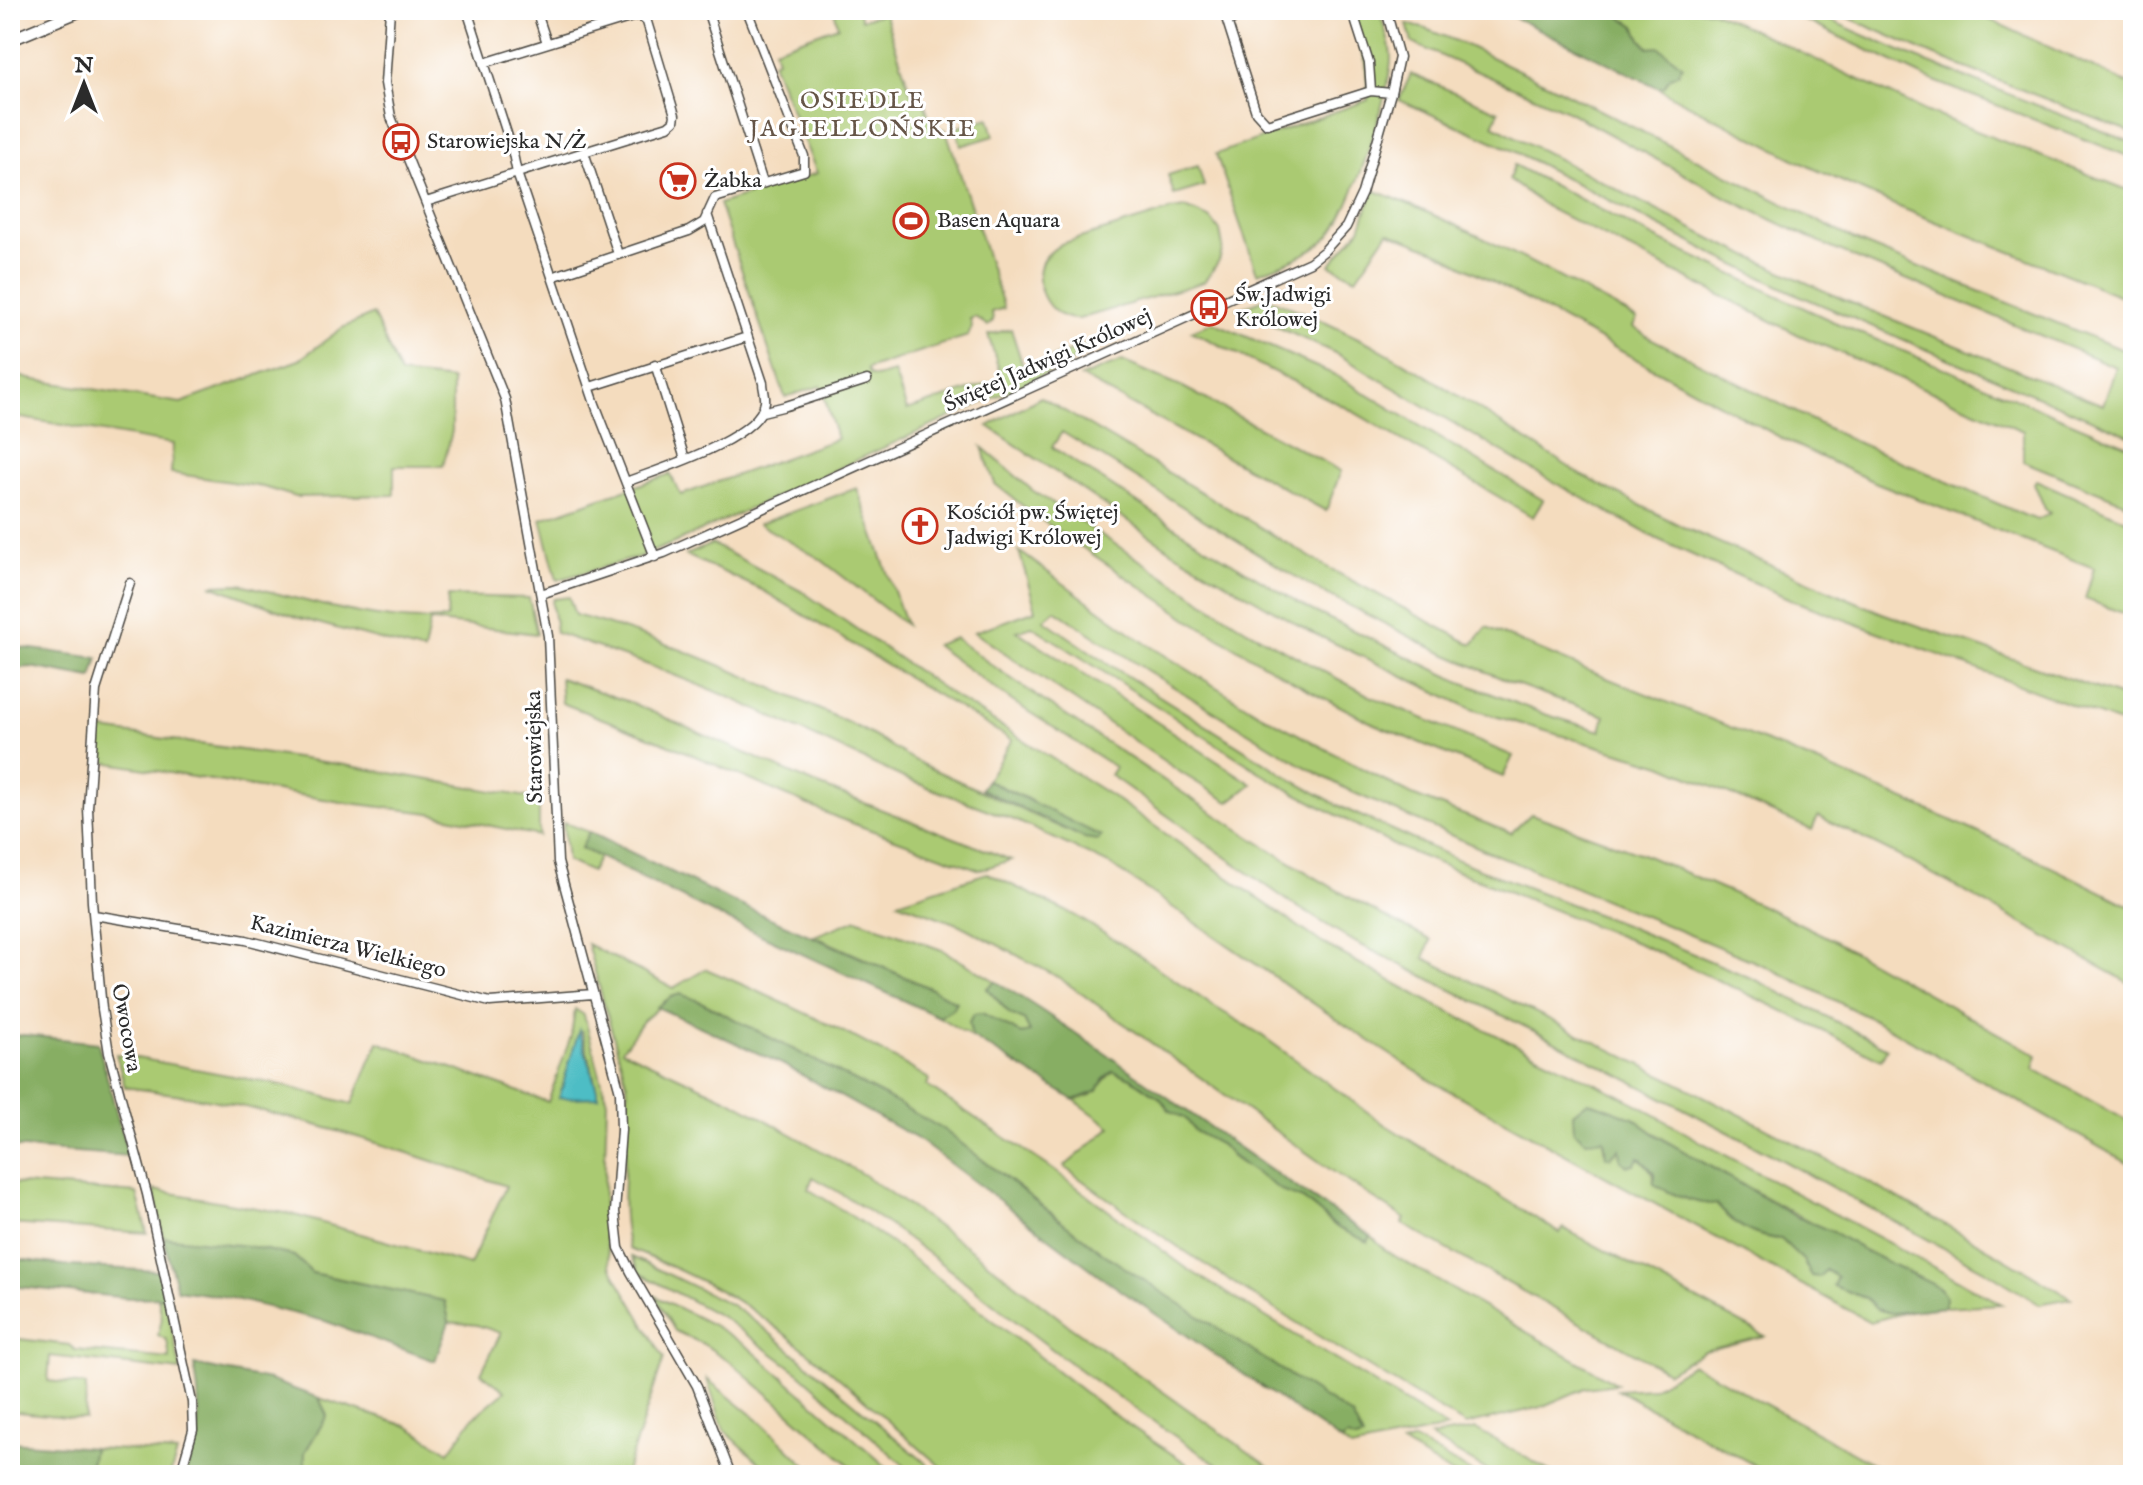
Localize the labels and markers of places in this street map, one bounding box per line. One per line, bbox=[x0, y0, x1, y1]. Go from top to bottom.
bus stop icon: Starowiejska N/Ż bbox=[382, 123, 420, 161]
place label: Starowiejska N/Ż bbox=[427, 128, 586, 156]
supermarket icon: Żabka bbox=[659, 162, 697, 200]
place label: Żabka bbox=[704, 167, 762, 195]
sports icon: Basen Aquara bbox=[892, 202, 930, 240]
place label: Basen Aquara bbox=[937, 207, 1060, 235]
place label: Św.Jadwigi Królowej bbox=[1235, 281, 1332, 334]
bus stop icon: Św.Jadwigi Królowej bbox=[1190, 289, 1228, 327]
place label: Kościół pw. Świętej Jadwigi Królowej bbox=[943, 499, 1118, 552]
church icon: Kościół pw. Świętej Jadwigi Królowej bbox=[901, 507, 939, 545]

